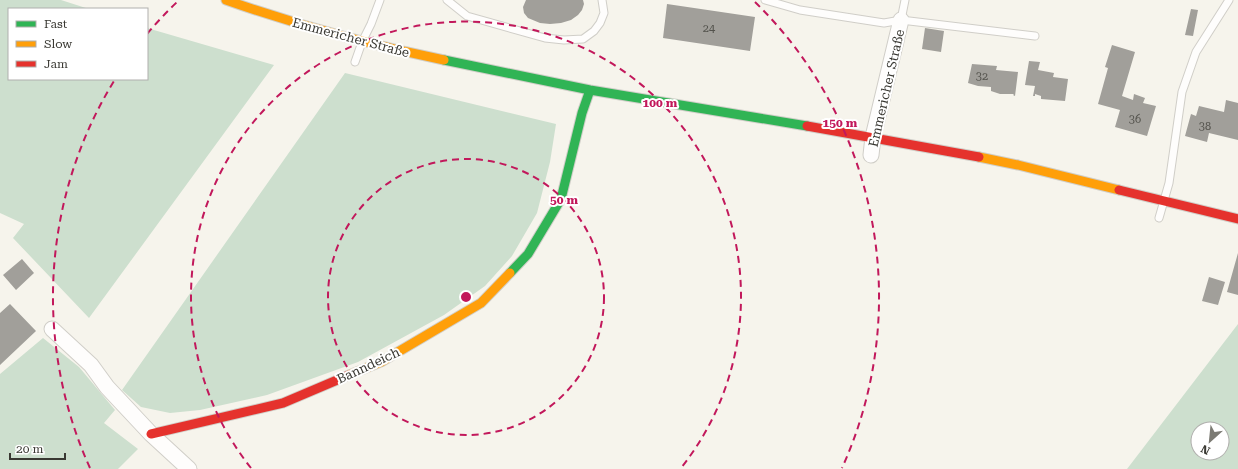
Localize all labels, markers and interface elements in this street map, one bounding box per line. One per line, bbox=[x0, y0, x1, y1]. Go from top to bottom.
legend bbox=[8, 8, 148, 80]
street label: Emmericher Straße bbox=[291, 15, 411, 60]
text: Fast bbox=[44, 17, 68, 31]
house number: 24 bbox=[703, 22, 716, 35]
street label: Emmericher Straße bbox=[866, 28, 907, 149]
text: Slow bbox=[44, 37, 72, 51]
text: Jam bbox=[44, 57, 68, 71]
house number: 32 bbox=[976, 70, 988, 83]
text: 100 m bbox=[643, 96, 678, 110]
house number: 36 bbox=[1129, 113, 1141, 126]
text: 150 m bbox=[823, 116, 858, 130]
house number: 38 bbox=[1199, 120, 1211, 133]
text: 50 m bbox=[550, 193, 578, 207]
centre of rings bbox=[459, 290, 473, 304]
street label: Banndeich bbox=[334, 344, 403, 387]
north arrow bbox=[1190, 421, 1230, 461]
scale bar bbox=[10, 435, 65, 461]
text: 20 m bbox=[16, 442, 43, 456]
text: N bbox=[1198, 442, 1212, 457]

